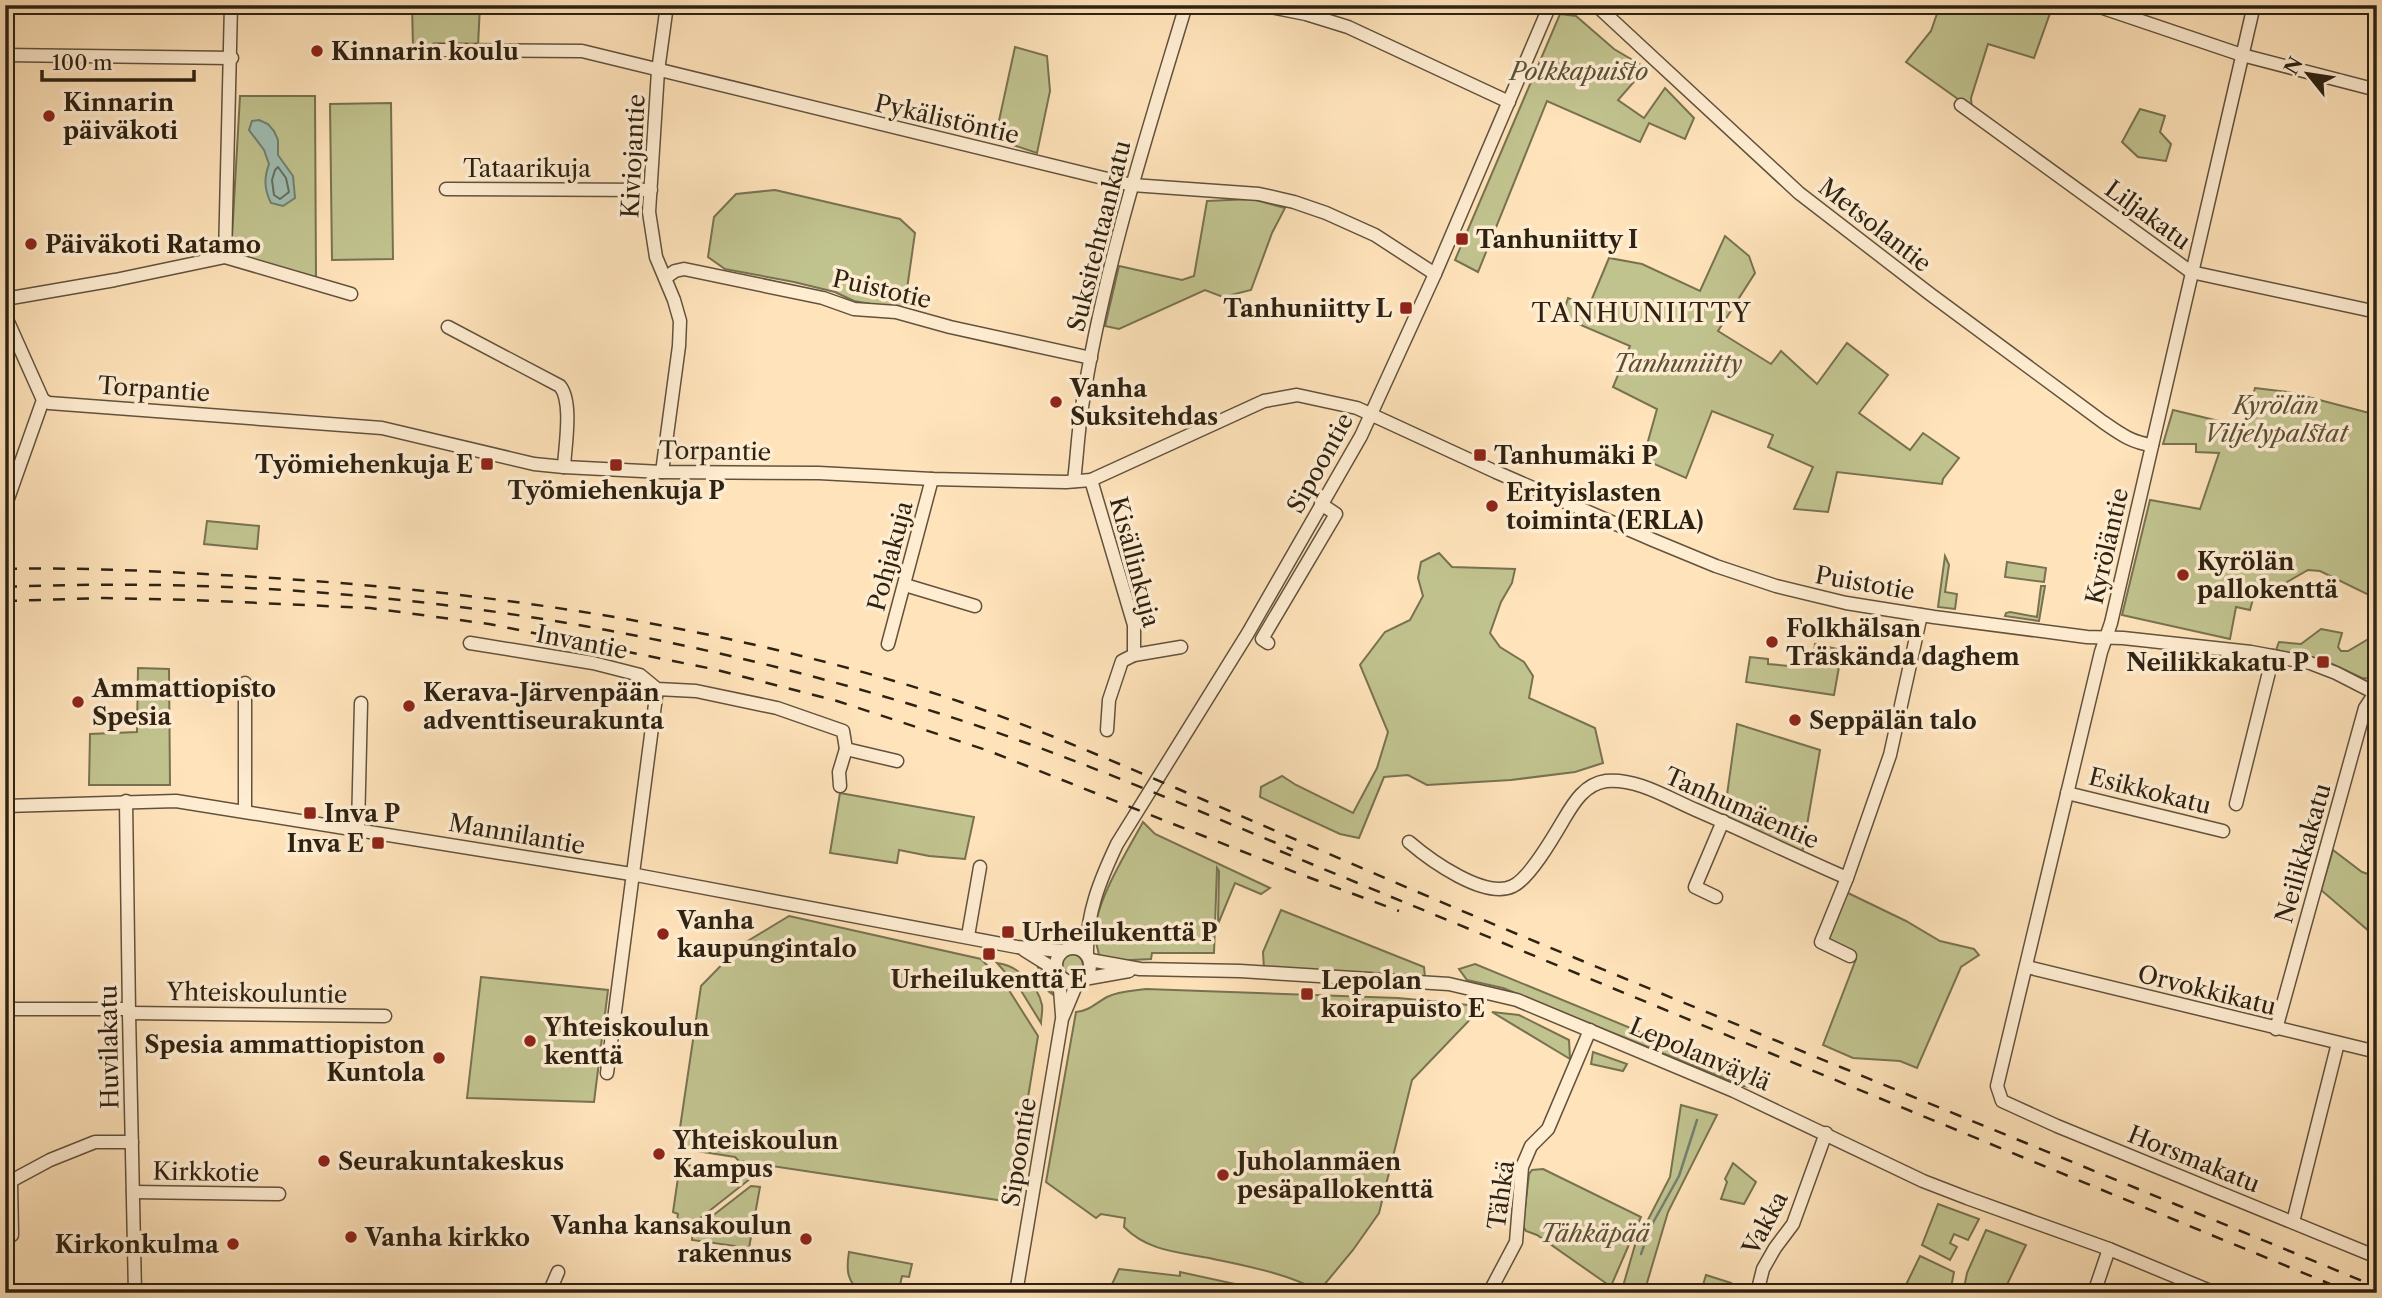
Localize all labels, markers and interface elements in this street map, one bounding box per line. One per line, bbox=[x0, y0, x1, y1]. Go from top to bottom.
place label: Kinnarin koulu bbox=[331, 37, 519, 66]
scale bar bbox=[42, 38, 194, 82]
north arrow bbox=[2274, 38, 2344, 108]
marker: Kinnarin koulu bbox=[309, 43, 325, 59]
text: 100 m bbox=[52, 50, 113, 75]
text: N bbox=[2280, 53, 2308, 79]
park label: Polkkapuisto bbox=[1508, 57, 1648, 86]
place label: Kinnarin päiväkoti bbox=[63, 88, 179, 145]
street label: Pykälistöntie bbox=[872, 88, 1022, 150]
street label: Kiviojantie bbox=[615, 93, 651, 219]
marker: Kinnarin päiväkoti bbox=[41, 108, 57, 124]
street label: Suksitehtaankatu bbox=[1061, 137, 1137, 335]
street label: Tataarikuja bbox=[463, 154, 591, 183]
street label: Metsolantie bbox=[1813, 172, 1937, 278]
street label: Liljakatu bbox=[2099, 174, 2197, 256]
place label: Tanhuniitty I bbox=[1476, 225, 1638, 254]
place label: Päiväkoti Ratamo bbox=[45, 230, 261, 259]
marker: Tanhuniitty I bbox=[1454, 231, 1470, 247]
marker: Päiväkoti Ratamo bbox=[23, 236, 39, 252]
street label: Puistotie bbox=[830, 264, 934, 314]
place label: Tanhuniitty L bbox=[1223, 294, 1392, 323]
district label: TANHUNIITTY bbox=[1532, 297, 1753, 329]
marker: Tanhuniitty L bbox=[1398, 300, 1414, 316]
park label: Tanhuniitty bbox=[1613, 349, 1743, 378]
street label: Torpantie bbox=[97, 371, 211, 407]
place label: Vanha Suksitehdas bbox=[1069, 374, 1218, 431]
park label: Kyrölän Viljelypalstat bbox=[2204, 391, 2349, 448]
marker: Vanha Suksitehdas bbox=[1048, 394, 1064, 410]
street label: Sipoontie bbox=[1281, 408, 1359, 518]
street label: Torpantie bbox=[659, 436, 771, 466]
place label: Tanhumäki P bbox=[1494, 441, 1658, 470]
marker: Tanhumäki P bbox=[1472, 447, 1488, 463]
place label: Työmiehenkuja E bbox=[255, 450, 473, 479]
marker: Työmiehenkuja E bbox=[479, 456, 495, 472]
marker: Työmiehenkuja P bbox=[608, 457, 624, 473]
place label: Työmiehenkuja P bbox=[507, 476, 725, 505]
place label: Erityislasten toiminta (ERLA) bbox=[1506, 478, 1704, 535]
street label: Kyröläntie bbox=[2080, 485, 2134, 607]
street label: Kisällinkuja bbox=[1104, 494, 1166, 631]
street label: Pohjakuja bbox=[861, 498, 919, 614]
marker: Erityislasten toiminta (ERLA) bbox=[1484, 498, 1500, 514]
place label: Kyrölän pallokenttä bbox=[2197, 547, 2339, 604]
street label: Puistotie bbox=[1813, 560, 1917, 606]
marker: Kyrölän pallokenttä bbox=[2175, 567, 2191, 583]
place label: Folkhälsan Träskända daghem bbox=[1786, 614, 2020, 671]
street label: Invantie bbox=[534, 619, 630, 665]
marker: Folkhälsan Träskända daghem bbox=[1764, 634, 1780, 650]
place label: Neilikkakatu P bbox=[2126, 648, 2309, 677]
marker: Neilikkakatu P bbox=[2315, 654, 2331, 670]
place label: Ammattiopisto Spesia bbox=[91, 674, 276, 731]
place label: Kerava-Järvenpään adventtiseurakunta bbox=[423, 678, 665, 735]
marker: Ammattiopisto Spesia bbox=[70, 694, 86, 710]
marker: Kerava-Järvenpään adventtiseurakunta bbox=[401, 698, 417, 714]
place label: Seppälän talo bbox=[1809, 706, 1977, 735]
marker: Seppälän talo bbox=[1787, 712, 1803, 728]
street label: Tanhumäentie bbox=[1660, 761, 1824, 855]
street label: Esikkokatu bbox=[2086, 762, 2214, 820]
street label: Neilikkakatu bbox=[2269, 780, 2337, 926]
place label: Inva P bbox=[324, 799, 400, 828]
marker: Inva P bbox=[302, 805, 318, 821]
street label: Mannilantie bbox=[446, 808, 588, 860]
place label: Inva E bbox=[287, 829, 364, 858]
marker: Inva E bbox=[370, 835, 386, 851]
place label: Vanha kaupungintalo bbox=[676, 906, 857, 963]
place label: Urheilukenttä P bbox=[1022, 918, 1218, 947]
marker: Urheilukenttä P bbox=[1000, 924, 1016, 940]
marker: Vanha kaupungintalo bbox=[655, 926, 671, 942]
marker: Urheilukenttä E bbox=[981, 946, 997, 962]
street label: Orvokkikatu bbox=[2135, 959, 2279, 1021]
place label: Urheilukenttä E bbox=[891, 965, 1087, 994]
place label: Lepolan koirapuisto E bbox=[1321, 966, 1485, 1023]
street label: Yhteiskouluntie bbox=[165, 977, 348, 1009]
street label: Huvilakatu bbox=[93, 985, 125, 1109]
marker: Lepolan koirapuisto E bbox=[1299, 986, 1315, 1002]
street label: Lepolanväylä bbox=[1625, 1011, 1775, 1097]
place label: Yhteiskoulun kenttä bbox=[543, 1013, 710, 1070]
place label: Spesia ammattiopiston Kuntola bbox=[144, 1030, 426, 1087]
marker: Yhteiskoulun kenttä bbox=[522, 1033, 538, 1049]
marker: Spesia ammattiopiston Kuntola bbox=[431, 1050, 447, 1066]
street label: Sipoontie bbox=[996, 1095, 1042, 1209]
street label: Horsmakatu bbox=[2124, 1119, 2264, 1199]
place label: Yhteiskoulun Kampus bbox=[672, 1126, 839, 1183]
marker: Yhteiskoulun Kampus bbox=[651, 1146, 667, 1162]
place label: Seurakuntakeskus bbox=[338, 1147, 564, 1176]
place label: Juholanmäen pesäpallokenttä bbox=[1233, 1147, 1435, 1204]
marker: Seurakuntakeskus bbox=[316, 1153, 332, 1169]
street label: Kirkkotie bbox=[152, 1157, 260, 1187]
street label: Tähkä bbox=[1482, 1158, 1520, 1231]
marker: Juholanmäen pesäpallokenttä bbox=[1215, 1167, 1231, 1183]
street label: Vakka bbox=[1736, 1186, 1794, 1261]
place label: Vanha kansakoulun rakennus bbox=[550, 1211, 793, 1268]
park label: Tähkäpää bbox=[1540, 1219, 1651, 1248]
place label: Vanha kirkko bbox=[364, 1223, 530, 1252]
marker: Vanha kirkko bbox=[343, 1229, 359, 1245]
place label: Kirkonkulma bbox=[55, 1230, 220, 1259]
marker: Vanha kansakoulun rakennus bbox=[798, 1231, 814, 1247]
marker: Kirkonkulma bbox=[225, 1236, 241, 1252]

